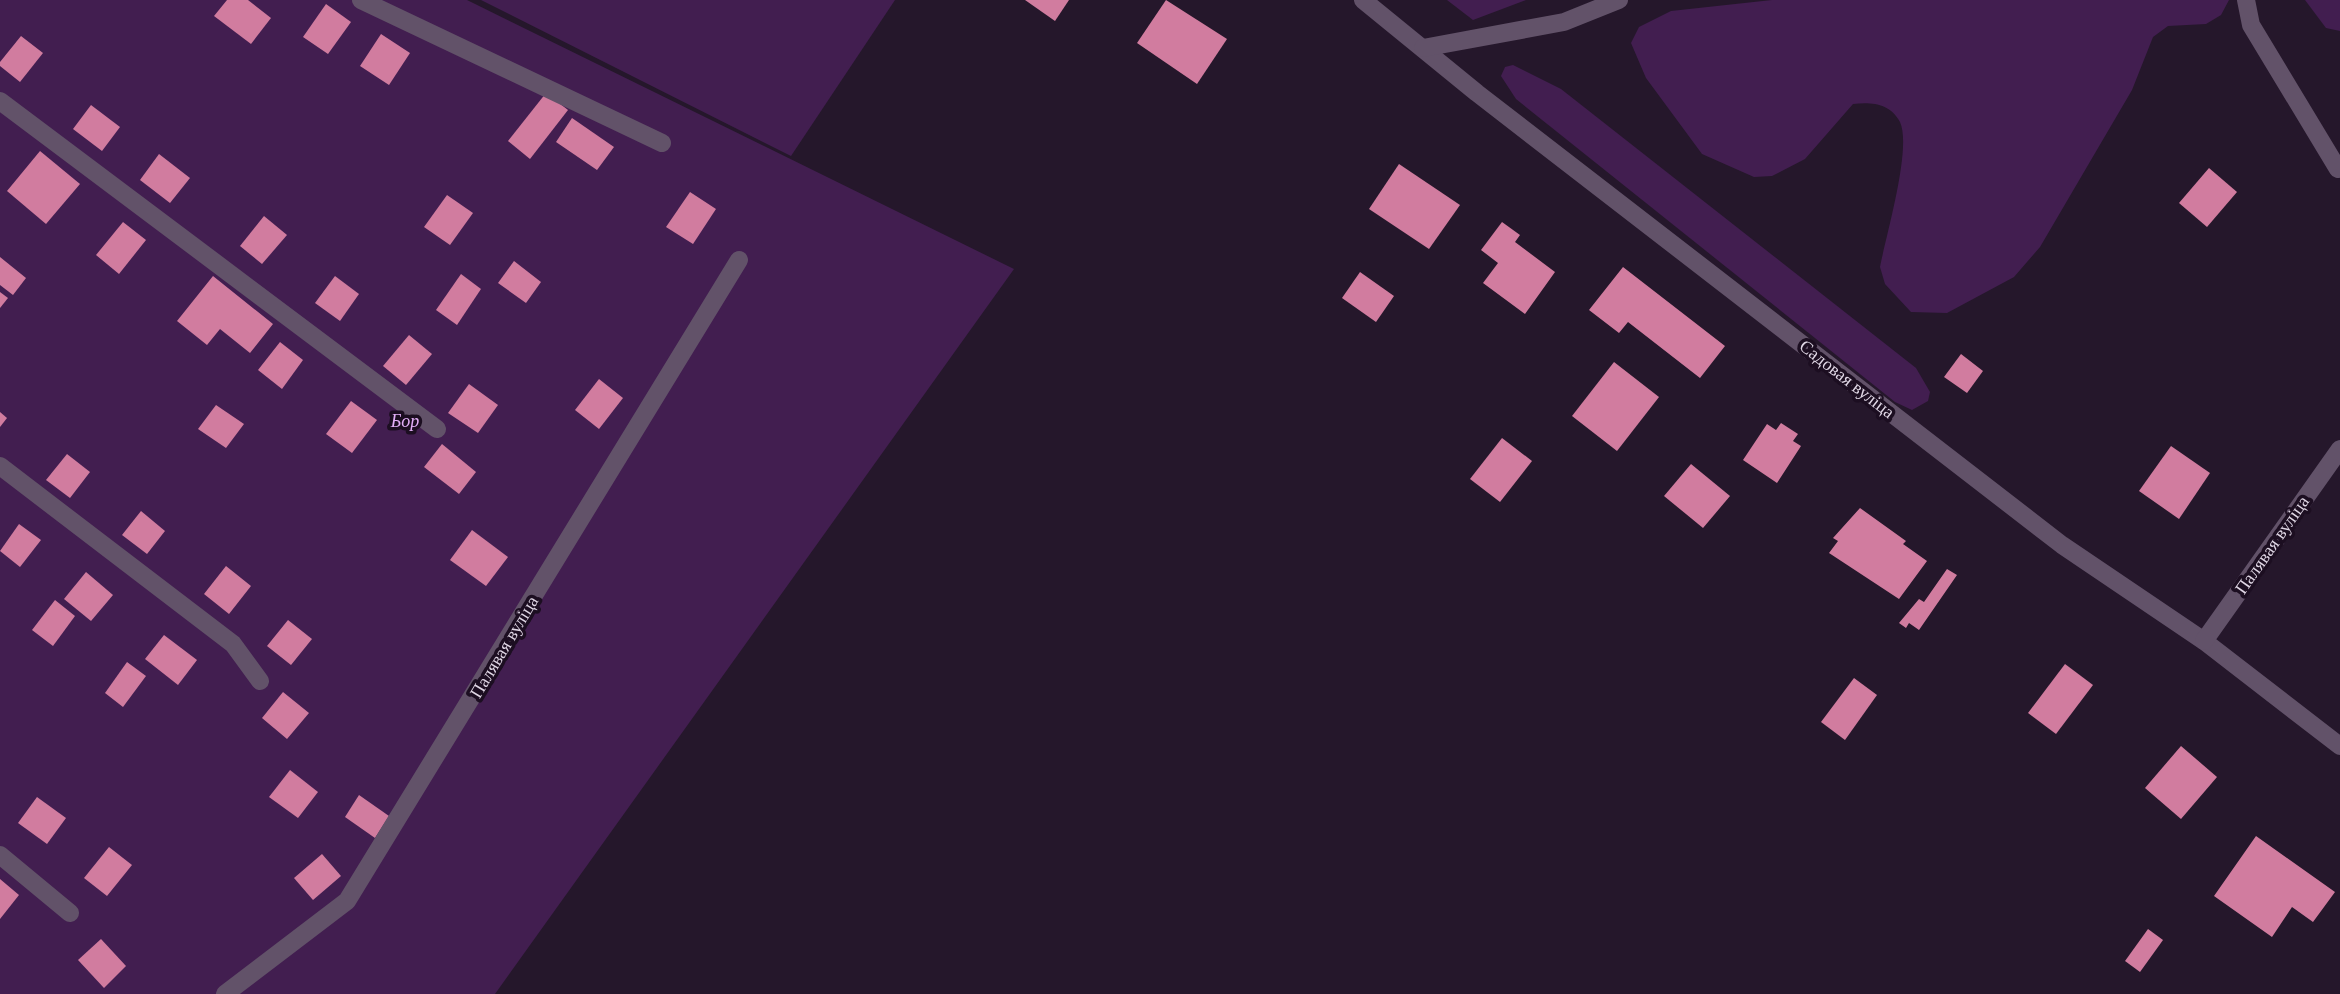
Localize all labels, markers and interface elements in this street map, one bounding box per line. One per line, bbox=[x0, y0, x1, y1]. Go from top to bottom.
street label: Садовая вуліца bbox=[1796, 336, 1898, 422]
park label: Бор bbox=[390, 411, 419, 431]
street label: Палявая вуліца bbox=[2231, 492, 2313, 598]
street label: Палявая вуліца bbox=[466, 592, 542, 701]

